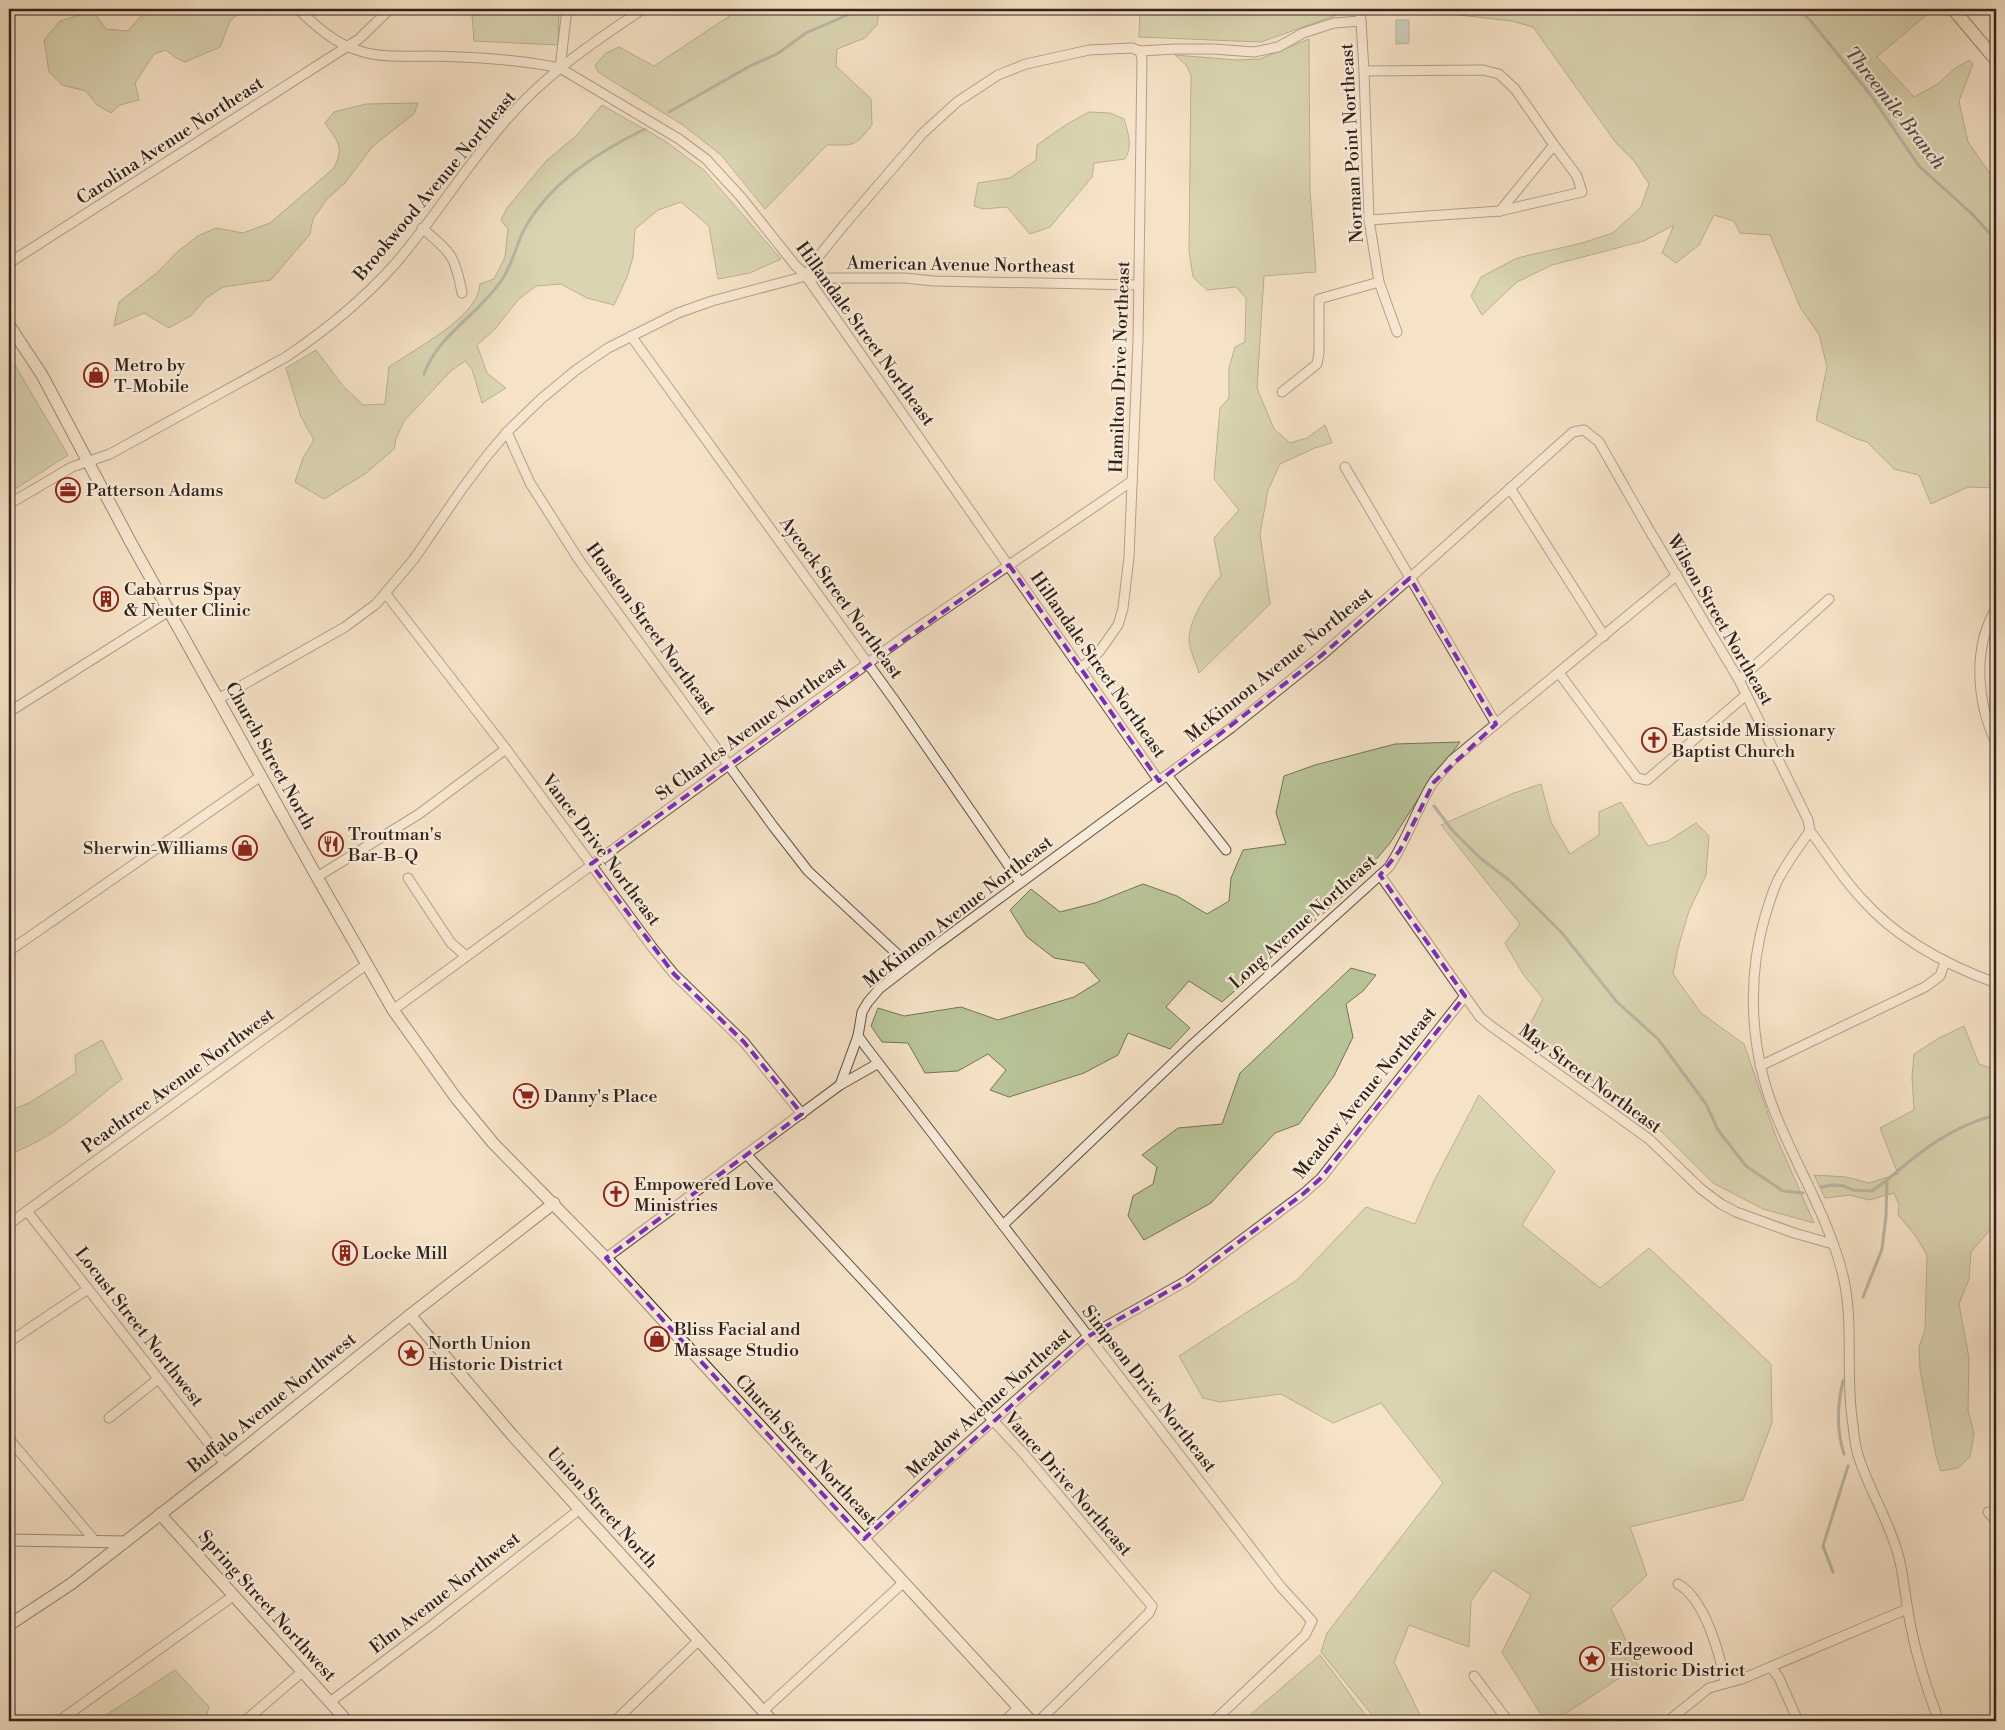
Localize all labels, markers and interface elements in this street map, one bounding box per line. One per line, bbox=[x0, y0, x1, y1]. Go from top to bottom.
street label: Norman Point Northeast bbox=[1335, 42, 1369, 244]
water label: Threemile Branch bbox=[1840, 42, 1951, 175]
street label: Carolina Avenue Northeast bbox=[72, 72, 268, 210]
street label: Brookwood Avenue Northeast bbox=[348, 86, 522, 286]
street label: Hillandale Street Northeast bbox=[790, 237, 940, 431]
street label: American Avenue Northeast bbox=[846, 251, 1076, 279]
street label: Hamilton Drive Northeast bbox=[1105, 260, 1135, 473]
place label: Metro by T-Mobile bbox=[114, 354, 189, 398]
shop icon: Metro by T-Mobile bbox=[83, 362, 109, 388]
office icon: Patterson Adams bbox=[55, 477, 81, 503]
place label: Patterson Adams bbox=[86, 479, 224, 502]
street label: Aycock Street Northeast bbox=[774, 511, 908, 684]
street label: Wilson Street Northeast bbox=[1661, 530, 1779, 710]
street label: Houston Street Northeast bbox=[581, 538, 722, 720]
street label: Hillandale Street Northeast bbox=[1025, 567, 1172, 763]
place label: Cabarrus Spay & Neuter Clinic bbox=[124, 578, 251, 622]
street label: McKinnon Avenue Northeast bbox=[1181, 582, 1378, 748]
building icon: Cabarrus Spay & Neuter Clinic bbox=[93, 586, 119, 612]
street label: St Charles Avenue Northeast bbox=[651, 652, 852, 806]
street label: Church Street North bbox=[220, 678, 320, 834]
place label: Eastside Missionary Baptist Church bbox=[1671, 719, 1836, 763]
church icon: Eastside Missionary Baptist Church bbox=[1641, 727, 1667, 753]
street label: Vance Drive Northeast bbox=[536, 769, 666, 931]
place label: Troutman's Bar-B-Q bbox=[347, 823, 442, 867]
street label: McKinnon Avenue Northeast bbox=[858, 830, 1058, 993]
restaurant icon: Troutman's Bar-B-Q bbox=[318, 831, 344, 857]
shop icon: Sherwin-Williams bbox=[232, 835, 258, 861]
place label: Sherwin-Williams bbox=[83, 837, 228, 860]
street label: Long Avenue Northeast bbox=[1225, 849, 1382, 994]
street label: Meadow Avenue Northeast bbox=[1288, 1002, 1442, 1184]
street label: Peachtree Avenue Northwest bbox=[77, 1003, 279, 1159]
street label: May Street Northeast bbox=[1514, 1019, 1667, 1139]
supermarket icon: Danny's Place bbox=[513, 1083, 539, 1109]
place label: Danny's Place bbox=[544, 1085, 658, 1108]
place label: Empowered Love Ministries bbox=[634, 1173, 774, 1217]
church icon: Empowered Love Ministries bbox=[603, 1181, 629, 1207]
building icon: Locke Mill bbox=[332, 1240, 358, 1266]
street label: Locust Street Northwest bbox=[69, 1242, 209, 1412]
place label: Locke Mill bbox=[362, 1242, 448, 1265]
street label: Simpson Drive Northeast bbox=[1077, 1301, 1222, 1478]
place label: Bliss Facial and Massage Studio bbox=[673, 1318, 801, 1362]
street label: Meadow Avenue Northeast bbox=[902, 1322, 1077, 1483]
shop icon: Bliss Facial and Massage Studio bbox=[644, 1326, 670, 1352]
street label: Buffalo Avenue Northwest bbox=[182, 1327, 361, 1479]
place label: North Union Historic District bbox=[428, 1332, 564, 1376]
place icon: North Union Historic District bbox=[398, 1340, 424, 1366]
street label: Church Street Northeast bbox=[730, 1370, 882, 1531]
street label: Vance Drive Northeast bbox=[998, 1406, 1137, 1561]
street label: Union Street North bbox=[541, 1443, 663, 1574]
street label: Spring Street Northwest bbox=[193, 1526, 341, 1687]
street label: Elm Avenue Northwest bbox=[365, 1527, 525, 1659]
place label: Edgewood Historic District bbox=[1610, 1638, 1746, 1682]
place icon: Edgewood Historic District bbox=[1579, 1646, 1605, 1672]

